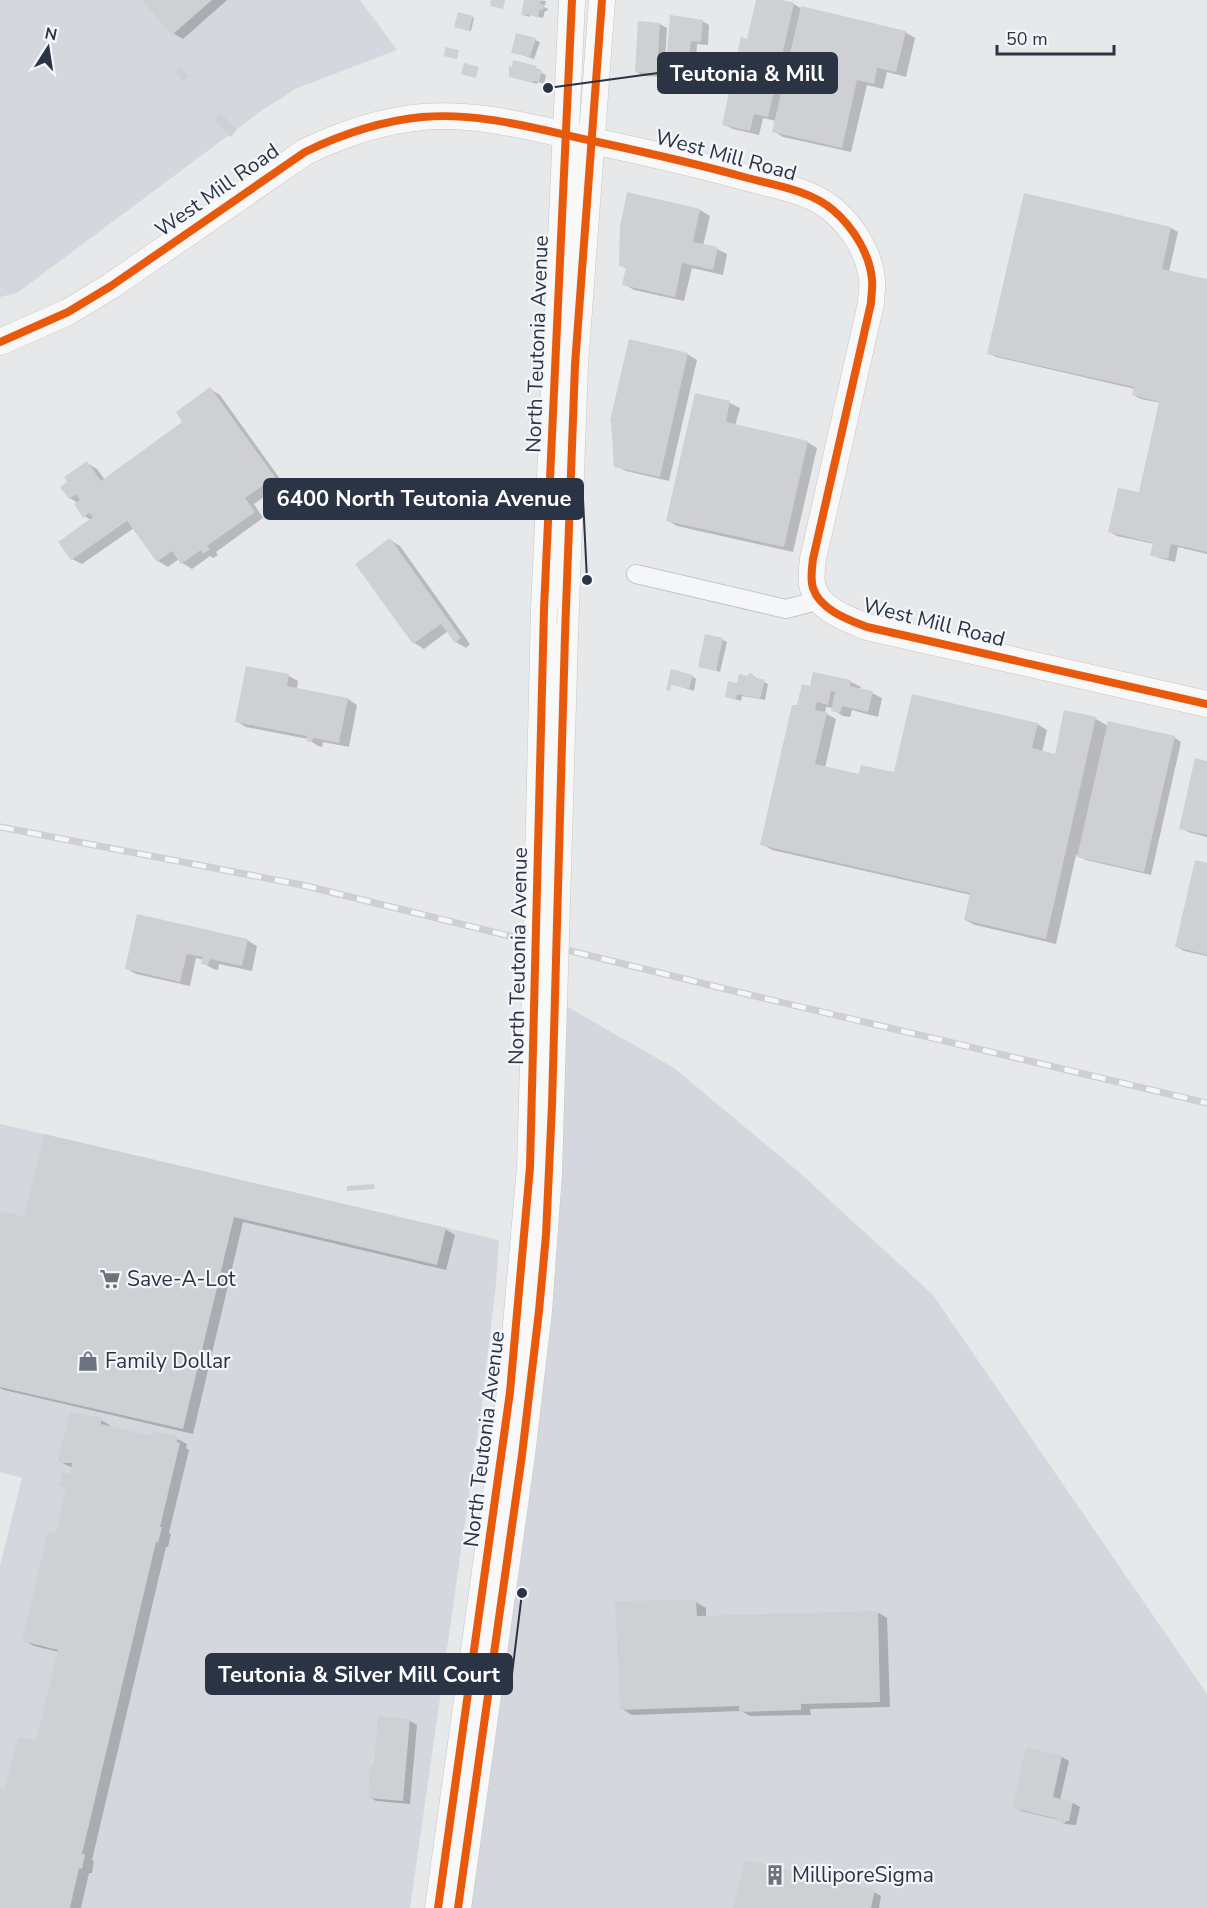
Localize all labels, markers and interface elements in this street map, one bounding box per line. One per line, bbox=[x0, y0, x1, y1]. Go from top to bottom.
north arrow bbox=[18, 18, 78, 78]
scale bar bbox=[997, 18, 1114, 56]
text: N bbox=[43, 22, 59, 46]
text: 50 m bbox=[1006, 27, 1048, 51]
callout: Teutonia & Mill bbox=[658, 53, 837, 93]
text: Teutonia & Mill bbox=[670, 59, 824, 89]
street label: West Mill Road bbox=[652, 123, 800, 187]
street label: West Mill Road bbox=[149, 137, 285, 243]
street label: North Teutonia Avenue bbox=[519, 235, 555, 453]
callout: 6400 North Teutonia Avenue bbox=[264, 479, 583, 519]
text: 6400 North Teutonia Avenue bbox=[276, 484, 572, 514]
street label: West Mill Road bbox=[860, 591, 1008, 653]
street label: North Teutonia Avenue bbox=[502, 847, 534, 1065]
place label: Save-A-Lot bbox=[127, 1265, 236, 1293]
supermarket icon: Save-A-Lot bbox=[98, 1267, 122, 1291]
street label: North Teutonia Avenue bbox=[457, 1329, 511, 1549]
place label: Family Dollar bbox=[105, 1347, 231, 1375]
shop icon: Family Dollar bbox=[76, 1349, 100, 1373]
callout: Teutonia & Silver Mill Court bbox=[206, 1654, 512, 1694]
text: Teutonia & Silver Mill Court bbox=[218, 1660, 501, 1690]
place label: MilliporeSigma bbox=[792, 1861, 934, 1889]
building icon: MilliporeSigma bbox=[763, 1863, 787, 1887]

